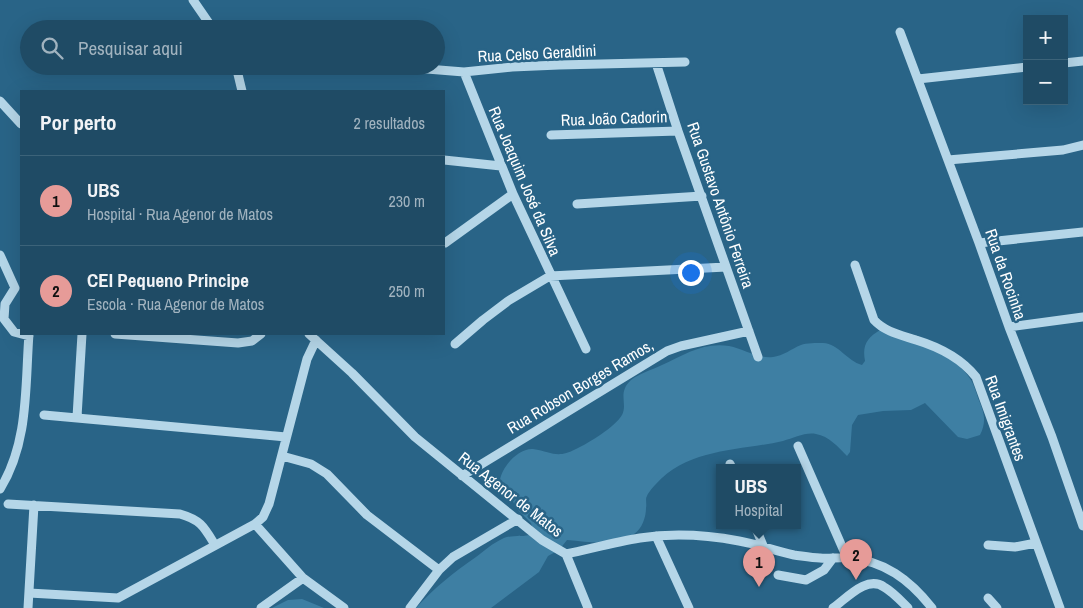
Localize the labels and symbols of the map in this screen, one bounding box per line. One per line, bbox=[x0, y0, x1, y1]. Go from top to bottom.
street label: Rua Celso Geraldini bbox=[477, 39, 597, 67]
street label: Rua Joaquim José da Silva bbox=[484, 103, 567, 260]
street label: Rua João Cadorin bbox=[560, 105, 668, 131]
street label: Rua Gustavo Antônio Ferreira bbox=[682, 119, 760, 292]
street label: Rua da Rocinha bbox=[980, 226, 1032, 323]
your location bbox=[678, 260, 704, 286]
street label: Rua Robson Borges Ramos, bbox=[503, 334, 657, 438]
street label: Rua Imigrantes bbox=[980, 372, 1032, 464]
street label: Rua Agenor de Matos bbox=[454, 446, 568, 542]
pin: 2 bbox=[840, 539, 872, 580]
pin: 1 bbox=[743, 546, 775, 587]

